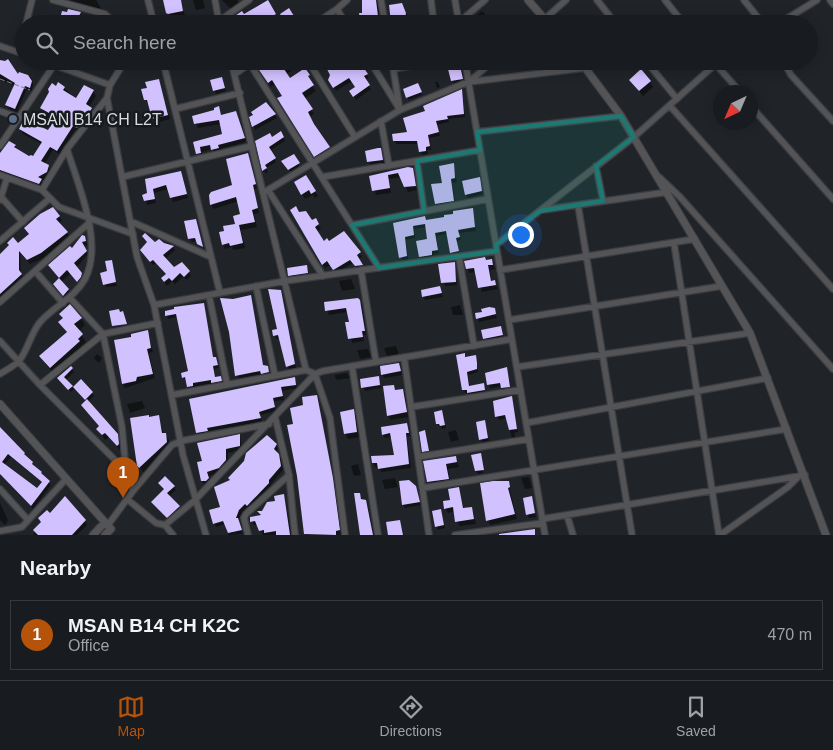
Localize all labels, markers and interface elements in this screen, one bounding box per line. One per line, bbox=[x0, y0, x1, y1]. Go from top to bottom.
search box bbox=[15, 15, 818, 70]
icon: search bbox=[33, 29, 61, 57]
text: Search here bbox=[73, 32, 177, 53]
north arrow bbox=[713, 85, 758, 130]
place label: MSAN B14 CH L2T bbox=[23, 111, 162, 128]
marker: MSAN B14 CH L2T bbox=[7, 113, 19, 125]
your location bbox=[508, 222, 534, 248]
pin: 1 bbox=[107, 457, 139, 498]
text: Nearby bbox=[20, 556, 91, 579]
text: MSAN B14 CH K2C bbox=[68, 615, 240, 636]
text: 1 bbox=[33, 626, 41, 643]
text: 470 m bbox=[768, 626, 812, 643]
text: Office bbox=[68, 637, 110, 654]
tab: Map bbox=[117, 693, 145, 739]
tab: Directions bbox=[380, 693, 442, 739]
tab: Saved bbox=[676, 693, 716, 739]

